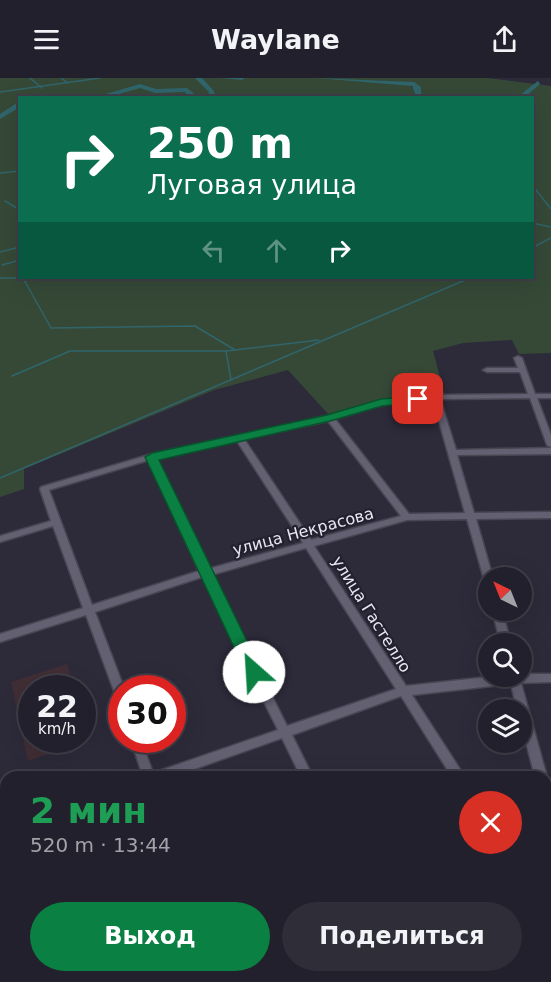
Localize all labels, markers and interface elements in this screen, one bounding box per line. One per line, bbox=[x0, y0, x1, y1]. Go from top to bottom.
icon: menu bbox=[30, 23, 63, 56]
icon: share bbox=[488, 23, 521, 56]
text: Waylane bbox=[211, 24, 340, 55]
text: 250 m bbox=[147, 119, 293, 168]
icon: right bbox=[48, 120, 126, 198]
text: Луговая улица bbox=[147, 169, 357, 200]
icon: left bbox=[197, 234, 230, 267]
icon: ahead bbox=[260, 234, 293, 267]
icon: right bbox=[323, 234, 356, 267]
pin bbox=[392, 373, 443, 424]
icon: arrive bbox=[401, 382, 434, 415]
street label: улица Некрасова bbox=[231, 504, 376, 559]
street label: улица Гастелло bbox=[328, 553, 415, 676]
north arrow bbox=[478, 567, 532, 621]
map controls bbox=[478, 567, 532, 753]
button: search bbox=[478, 633, 532, 687]
position arrow bbox=[222, 640, 286, 704]
speed limit sign: 30 bbox=[108, 675, 186, 753]
text: 22 bbox=[36, 689, 78, 724]
button: layers bbox=[478, 699, 532, 753]
text: km/h bbox=[38, 720, 76, 738]
text: 2 мин bbox=[30, 790, 147, 831]
button: close bbox=[459, 791, 522, 854]
text: 520 m · 13:44 bbox=[30, 833, 171, 857]
button: Выход bbox=[30, 902, 270, 971]
button: Поделиться bbox=[282, 902, 522, 971]

